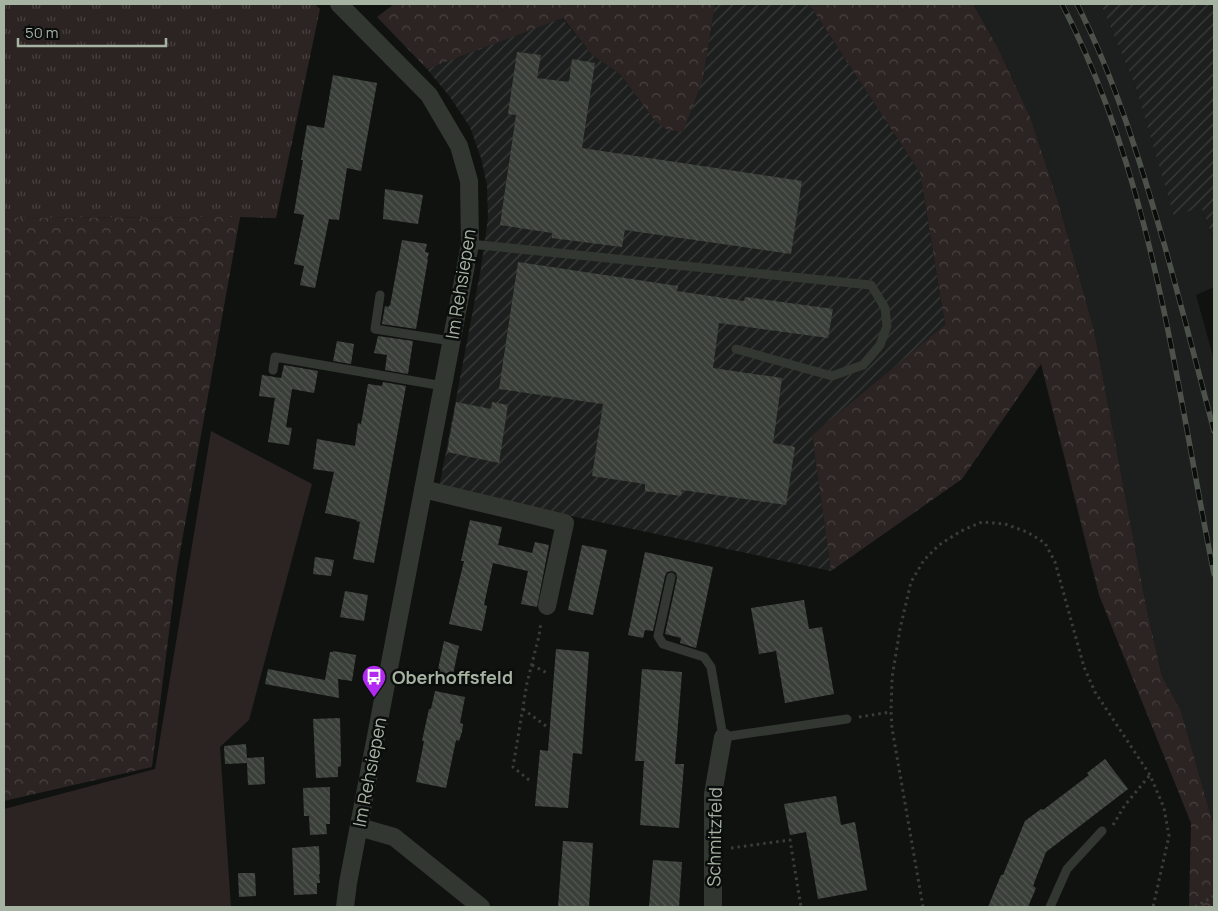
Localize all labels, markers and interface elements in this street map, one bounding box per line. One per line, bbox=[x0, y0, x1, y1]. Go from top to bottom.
scale bar bbox=[18, 15, 165, 47]
text: 50 m bbox=[25, 22, 59, 43]
street label: Im Rehsiepen bbox=[439, 227, 481, 341]
bus stop icon: Oberhoffsfeld bbox=[361, 664, 387, 698]
place label: Oberhoffsfeld bbox=[392, 665, 513, 689]
street label: Im Rehsiepen bbox=[347, 715, 391, 829]
street label: Schmitzfeld bbox=[701, 787, 727, 887]

